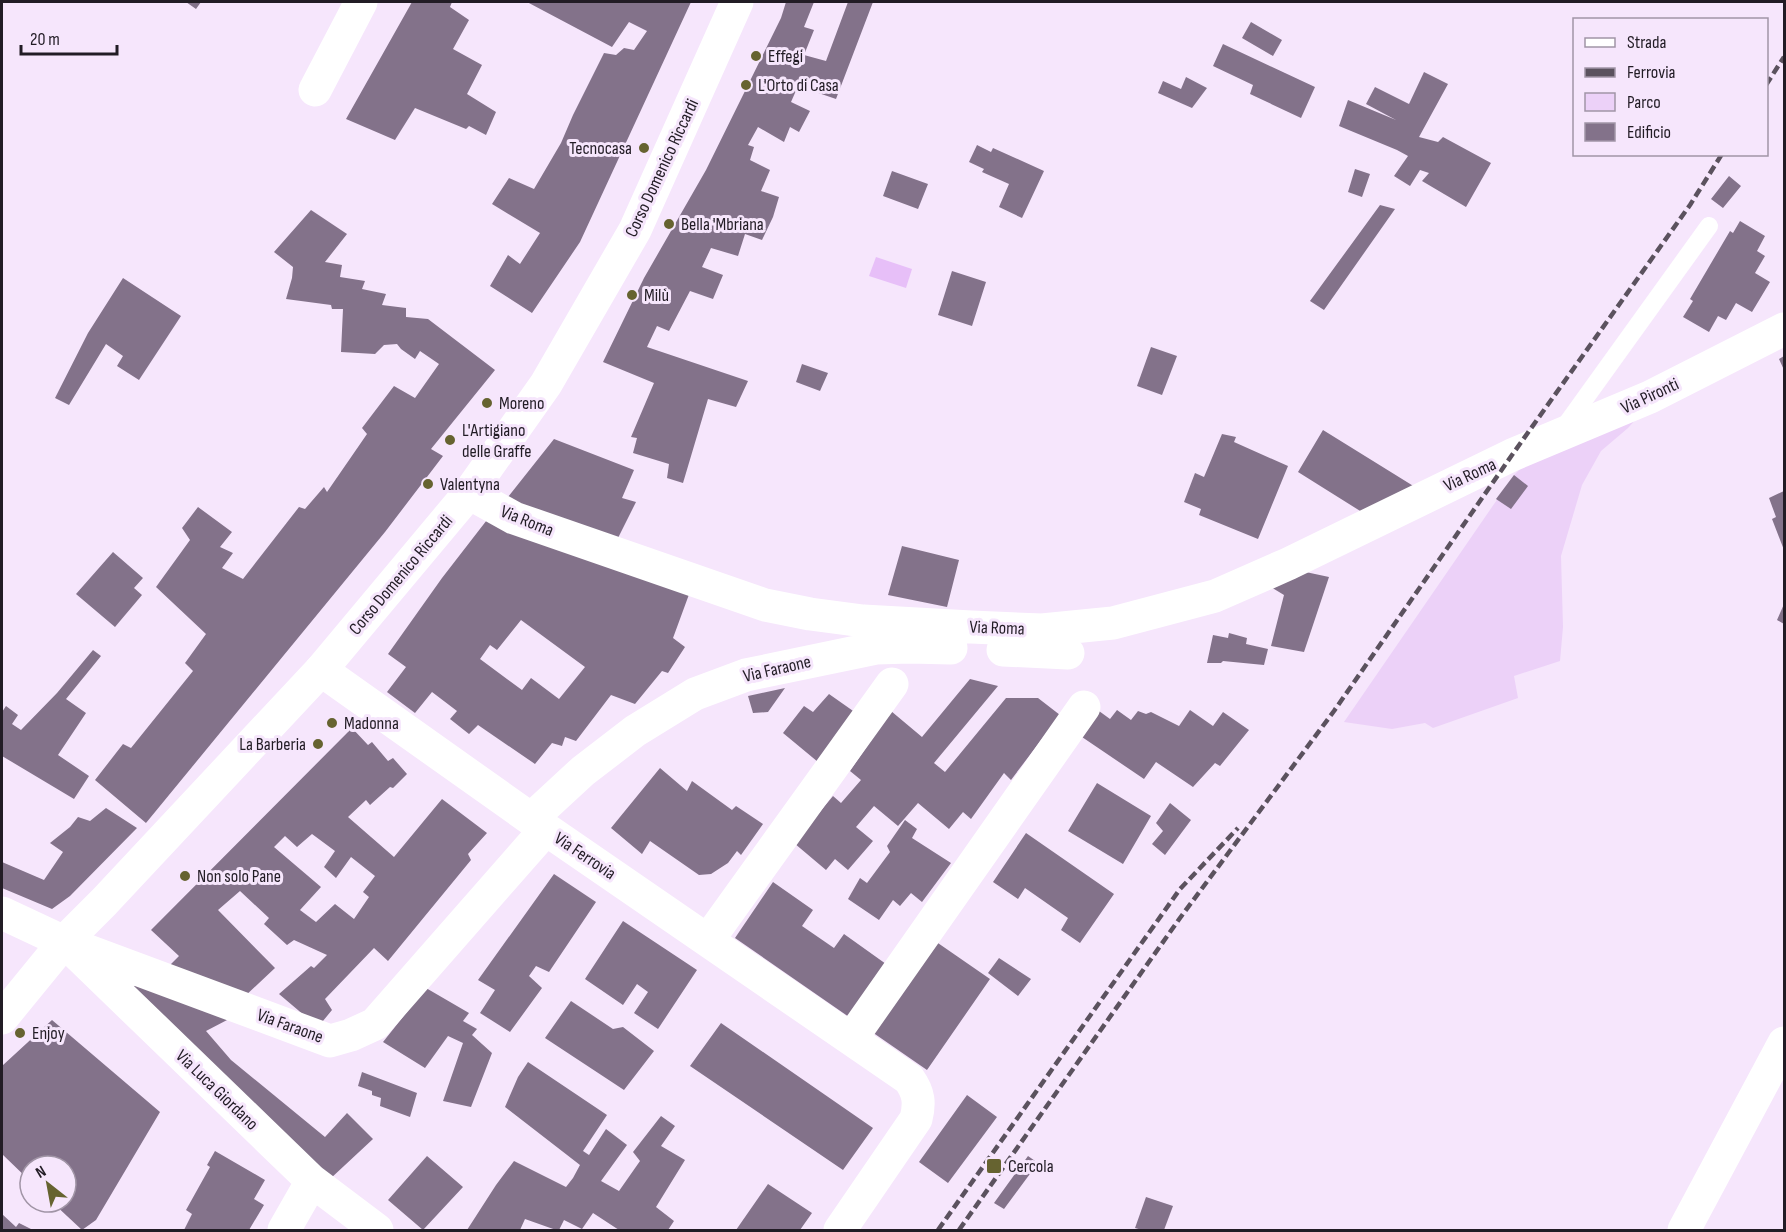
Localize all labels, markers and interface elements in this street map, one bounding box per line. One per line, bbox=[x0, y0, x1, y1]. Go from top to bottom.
scale bar bbox=[21, 18, 117, 56]
legend bbox=[1573, 18, 1768, 156]
text: 20 m bbox=[30, 29, 60, 50]
text: Strada bbox=[1627, 32, 1667, 53]
place label: Effegi bbox=[768, 46, 803, 67]
marker: Effegi bbox=[749, 49, 763, 63]
text: Ferrovia bbox=[1627, 62, 1675, 83]
place label: L'Orto di Casa bbox=[758, 75, 839, 96]
marker: L'Orto di Casa bbox=[739, 78, 753, 92]
text: Parco bbox=[1627, 92, 1661, 113]
street label: Corso Domenico Riccardi bbox=[621, 96, 703, 240]
text: Edificio bbox=[1627, 122, 1671, 143]
place label: Tecnocasa bbox=[569, 138, 632, 159]
marker: Tecnocasa bbox=[637, 141, 651, 155]
place label: Bella 'Mbriana bbox=[681, 214, 764, 235]
marker: Bella 'Mbriana bbox=[662, 217, 676, 231]
place label: Milù bbox=[644, 285, 669, 306]
marker: Milù bbox=[625, 288, 639, 302]
street label: Via Pironti bbox=[1618, 374, 1682, 418]
place label: Moreno bbox=[499, 393, 544, 414]
marker: Moreno bbox=[480, 396, 494, 410]
place label: L'Artigiano delle Graffe bbox=[462, 420, 532, 462]
marker: L'Artigiano delle Graffe bbox=[443, 433, 457, 447]
street label: Via Roma bbox=[1441, 454, 1500, 496]
place label: Valentyna bbox=[440, 474, 500, 495]
marker: Valentyna bbox=[421, 477, 435, 491]
street label: Via Roma bbox=[497, 501, 557, 541]
street label: Corso Domenico Riccardi bbox=[345, 511, 457, 639]
street label: Via Roma bbox=[969, 617, 1025, 639]
street label: Via Faraone bbox=[741, 651, 813, 687]
place label: Madonna bbox=[344, 713, 399, 734]
marker: Madonna bbox=[325, 716, 339, 730]
place label: La Barberia bbox=[239, 734, 306, 755]
marker: La Barberia bbox=[311, 737, 325, 751]
street label: Via Ferrovia bbox=[550, 828, 620, 884]
place label: Non solo Pane bbox=[197, 866, 281, 887]
marker: Non solo Pane bbox=[178, 869, 192, 883]
street label: Via Faraone bbox=[254, 1004, 326, 1048]
place label: Enjoy bbox=[32, 1023, 65, 1044]
marker: Enjoy bbox=[13, 1026, 27, 1040]
street label: Via Luca Giordano bbox=[171, 1045, 263, 1135]
north arrow bbox=[18, 1154, 78, 1214]
place label: Cercola bbox=[1008, 1156, 1054, 1177]
marker: Cercola bbox=[985, 1157, 1003, 1175]
text: N bbox=[32, 1162, 50, 1183]

